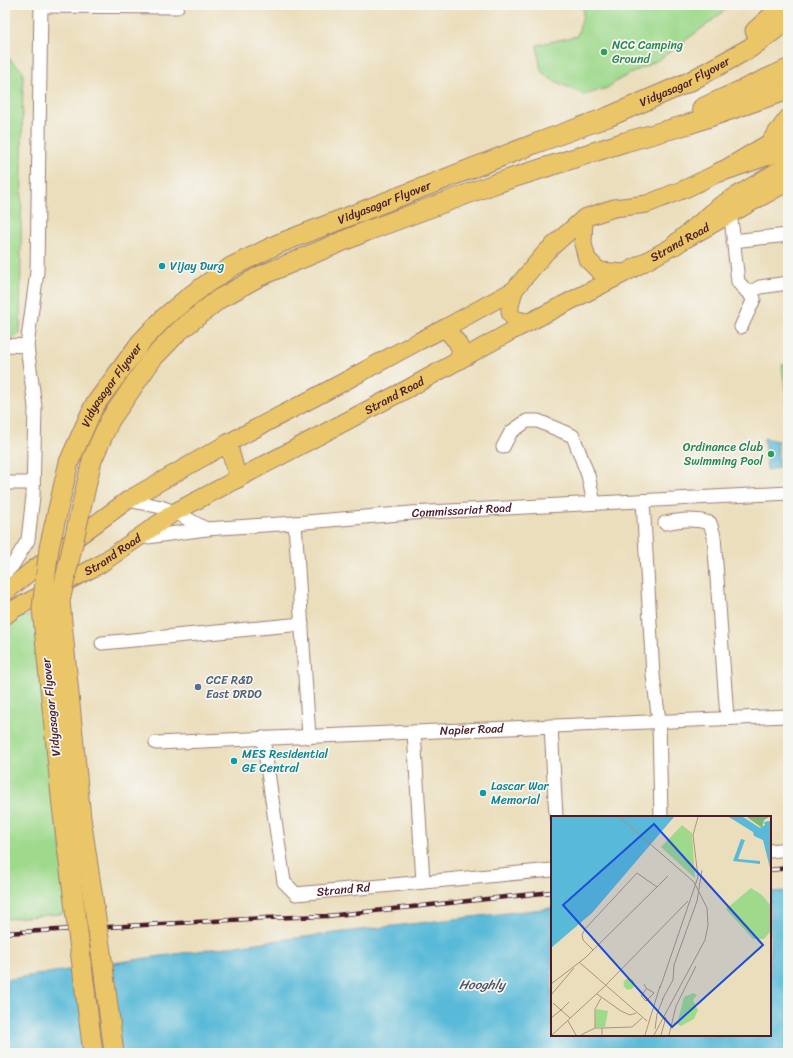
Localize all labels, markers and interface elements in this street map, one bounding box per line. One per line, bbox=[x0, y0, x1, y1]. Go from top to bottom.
place label: NCC Camping Ground bbox=[612, 34, 683, 70]
marker: NCC Camping Ground bbox=[599, 47, 609, 57]
street label: Vidyasagar Flyover bbox=[636, 50, 735, 113]
street label: Vidyasagar Flyover bbox=[334, 174, 435, 231]
street label: Strand Road bbox=[646, 217, 714, 268]
place label: Vijay Durg bbox=[170, 255, 224, 277]
marker: Vijay Durg bbox=[157, 261, 167, 271]
street label: Vidyasagar Flyover bbox=[75, 337, 149, 431]
street label: Strand Road bbox=[360, 370, 429, 421]
place label: Ordinance Club Swimming Pool bbox=[683, 436, 764, 472]
marker: Ordinance Club Swimming Pool bbox=[766, 449, 776, 459]
street label: Commissariat Road bbox=[411, 497, 514, 524]
street label: Strand Road bbox=[80, 527, 147, 582]
street label: Vidyasagar Flyover bbox=[35, 656, 67, 757]
place label: CCE R&D East DRDO bbox=[206, 669, 262, 705]
marker: CCE R&D East DRDO bbox=[193, 682, 203, 692]
street label: Napier Road bbox=[439, 717, 505, 742]
place label: MES Residential GE Central bbox=[242, 743, 328, 779]
marker: MES Residential GE Central bbox=[229, 756, 239, 766]
place label: Lascar War Memorial bbox=[491, 775, 549, 811]
marker: Lascar War Memorial bbox=[478, 788, 488, 798]
inset map bbox=[551, 816, 771, 1036]
street label: Strand Rd bbox=[316, 876, 372, 903]
water label: Hooghly bbox=[459, 973, 507, 996]

